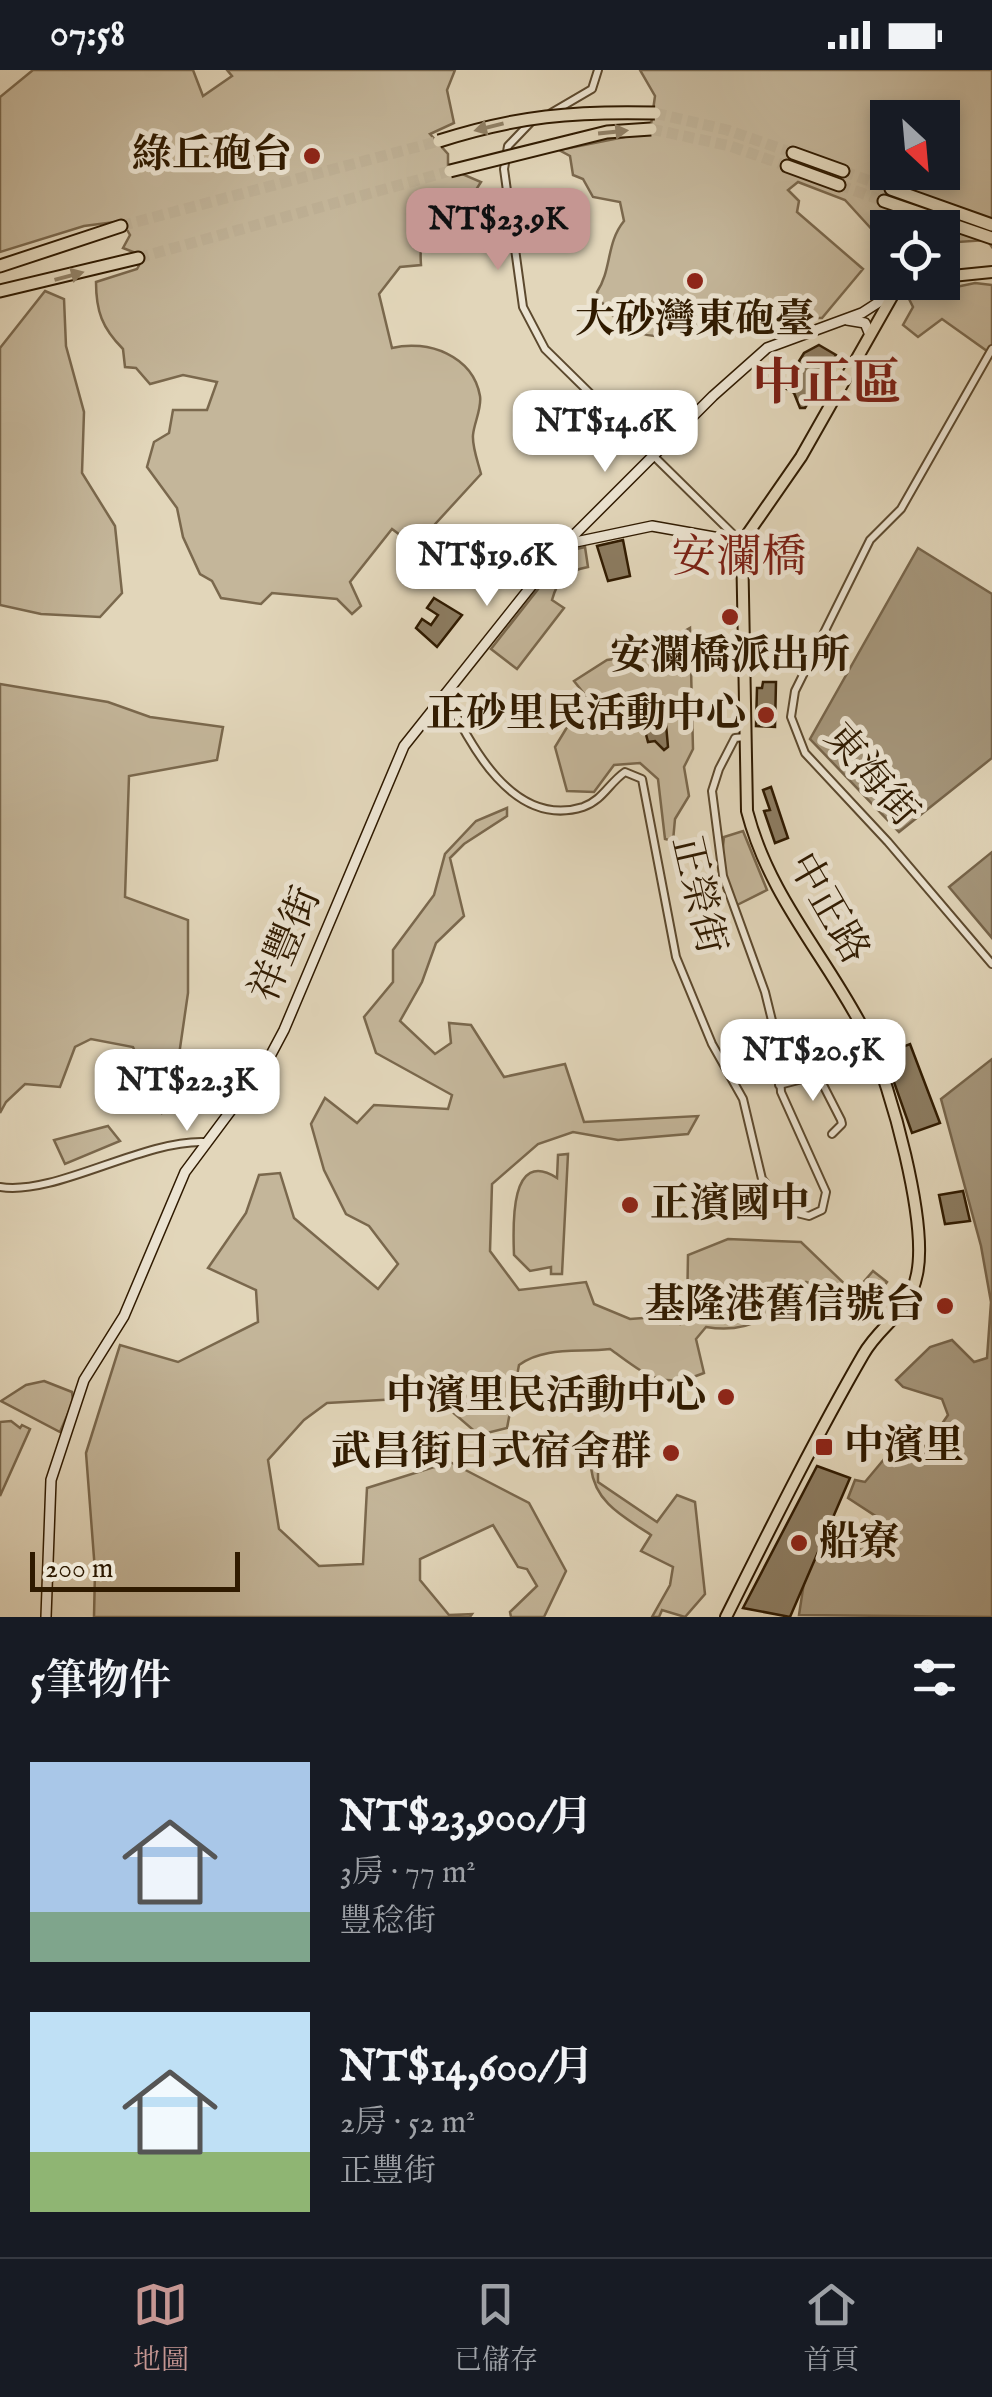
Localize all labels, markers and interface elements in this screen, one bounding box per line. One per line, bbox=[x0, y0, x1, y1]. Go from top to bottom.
text: 07:58 bbox=[50, 11, 125, 59]
north arrow bbox=[870, 100, 960, 190]
map controls bbox=[870, 100, 960, 300]
one-way arrow bbox=[473, 119, 504, 135]
one-way arrow bbox=[598, 124, 629, 140]
place label: 綠丘砲台 bbox=[132, 131, 292, 182]
marker: 綠丘砲台 bbox=[301, 145, 323, 167]
pin: NT$23.9K bbox=[395, 188, 601, 273]
text: NT$23.9K bbox=[428, 200, 568, 241]
button: locate bbox=[870, 210, 960, 300]
one-way arrow bbox=[54, 267, 85, 283]
marker: 大砂灣東砲臺 bbox=[684, 270, 706, 292]
place label: 大砂灣東砲臺 bbox=[575, 296, 815, 347]
district label: 中正區 bbox=[752, 354, 902, 417]
pin: NT$14.6K bbox=[502, 390, 708, 475]
text: NT$14.6K bbox=[535, 402, 675, 443]
pin: NT$19.6K bbox=[384, 524, 590, 609]
district label: 安瀾橋 bbox=[671, 530, 807, 587]
text: NT$19.6K bbox=[418, 536, 556, 577]
marker: 安瀾橋派出所 bbox=[719, 606, 741, 628]
place label: 安瀾橋派出所 bbox=[610, 632, 850, 683]
place label: 正砂里民活動中心 bbox=[426, 690, 746, 741]
marker: 正砂里民活動中心 bbox=[755, 704, 777, 726]
street label: 東海街 bbox=[811, 714, 929, 838]
street label: 正榮街 bbox=[659, 831, 735, 959]
street label: 中正路 bbox=[775, 844, 879, 974]
street label: 祥豐街 bbox=[240, 880, 334, 1010]
pin: NT$20.5K bbox=[710, 1019, 916, 1104]
text: NT$20.5K bbox=[742, 1031, 884, 1072]
pin: NT$22.3K bbox=[84, 1049, 290, 1134]
text: NT$22.3K bbox=[117, 1061, 257, 1102]
place label: 正濱國中 bbox=[650, 1180, 810, 1231]
marker: 正濱國中 bbox=[619, 1194, 641, 1216]
place label: 基隆港舊信號台 bbox=[645, 1281, 925, 1332]
marker: 基隆港舊信號台 bbox=[934, 1295, 956, 1317]
place label: 中濱里民活動中心 bbox=[386, 1372, 706, 1423]
marker: 中濱里民活動中心 bbox=[715, 1386, 737, 1408]
place label: 中濱里 bbox=[844, 1422, 964, 1473]
place label: 武昌街日式宿舍群 bbox=[331, 1428, 651, 1479]
marker: 中濱里 bbox=[813, 1436, 835, 1458]
marker: 武昌街日式宿舍群 bbox=[660, 1442, 682, 1464]
place label: 船寮 bbox=[819, 1518, 899, 1569]
marker: 船寮 bbox=[788, 1532, 810, 1554]
scale bar bbox=[30, 1547, 240, 1592]
text: 200 m bbox=[45, 1552, 113, 1587]
icon: filters bbox=[907, 1650, 962, 1705]
text: 5筆物件 bbox=[30, 1656, 171, 1709]
text: NT$23,900/月 bbox=[340, 1792, 593, 1845]
icon: home bbox=[110, 1802, 230, 1922]
text: 3房 · 77 m² bbox=[340, 1853, 476, 1894]
text: 豐稔街 bbox=[340, 1902, 436, 1943]
text: NT$14,600/月 bbox=[340, 2042, 594, 2095]
icon: home bbox=[110, 2052, 230, 2172]
text: 2房 · 52 m² bbox=[340, 2103, 475, 2144]
text: 正豐街 bbox=[340, 2152, 436, 2193]
tab: 地圖 bbox=[133, 2277, 189, 2379]
tab: 已儲存 bbox=[454, 2277, 538, 2379]
tab: 首頁 bbox=[803, 2277, 859, 2379]

